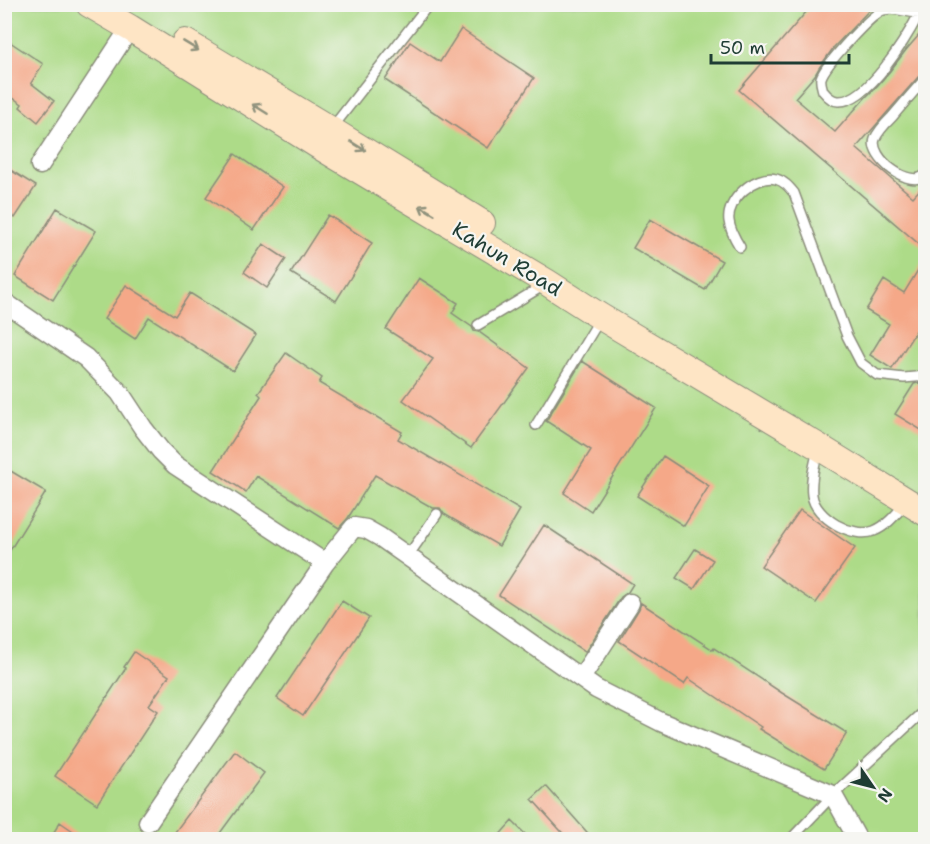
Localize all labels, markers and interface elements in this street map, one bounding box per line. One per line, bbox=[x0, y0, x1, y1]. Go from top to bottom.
scale bar bbox=[711, 27, 849, 65]
text: 50 m bbox=[720, 36, 765, 60]
one-way arrow bbox=[182, 40, 199, 52]
one-way arrow bbox=[252, 102, 269, 114]
one-way arrow bbox=[349, 141, 366, 153]
one-way arrow bbox=[419, 204, 436, 216]
street label: Kahun Road bbox=[447, 215, 567, 303]
north arrow bbox=[843, 757, 903, 817]
text: N bbox=[873, 784, 897, 807]

